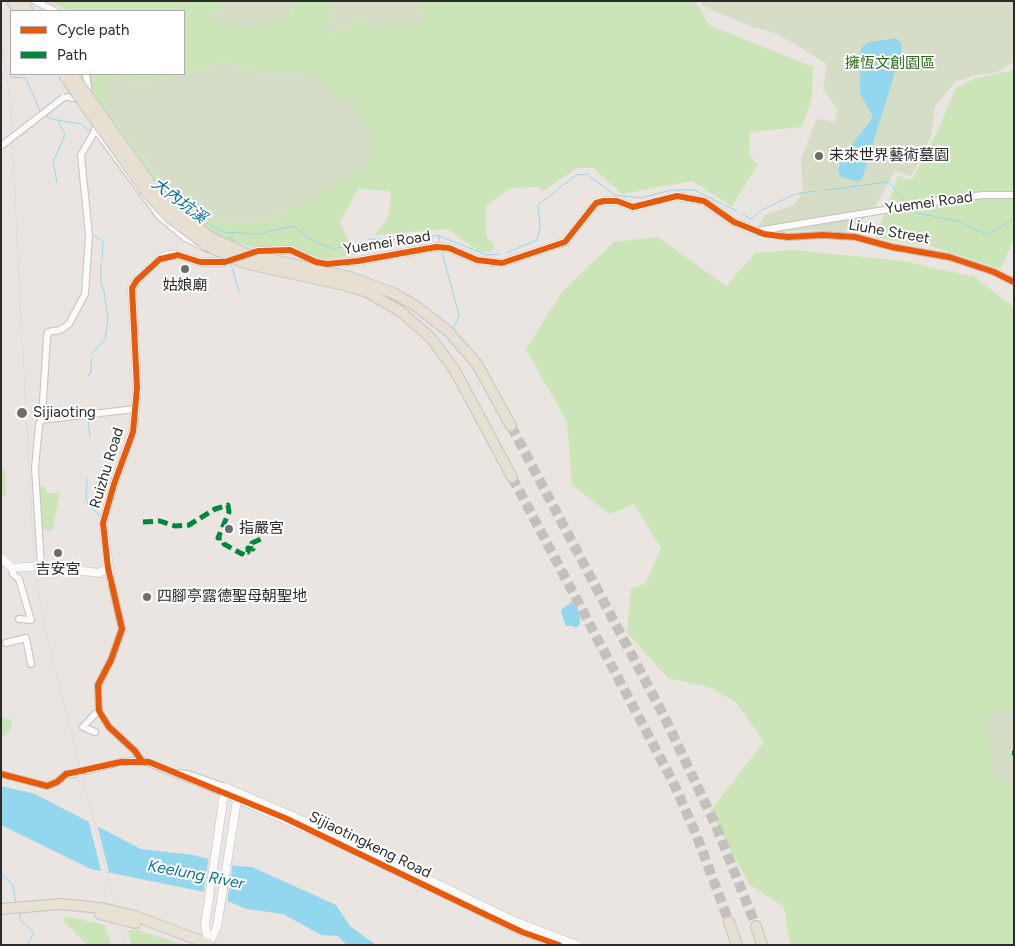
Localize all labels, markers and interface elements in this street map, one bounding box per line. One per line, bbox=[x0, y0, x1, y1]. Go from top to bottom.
legend bbox=[10, 10, 185, 75]
text: Cycle path bbox=[57, 21, 129, 39]
text: Path bbox=[57, 46, 87, 64]
park label: 擁恆文創園區 bbox=[845, 55, 935, 73]
place label: 未來世界藝術墓園 bbox=[829, 147, 949, 165]
marker: 未來世界藝術墓園 bbox=[813, 150, 825, 162]
water label: 大內坑溪 bbox=[148, 174, 210, 228]
street label: Yuemei Road bbox=[884, 188, 974, 218]
street label: Liuhe Street bbox=[847, 216, 931, 248]
street label: Yuemei Road bbox=[342, 227, 432, 259]
marker: 姑娘廟 bbox=[179, 263, 191, 275]
place label: 姑娘廟 bbox=[163, 277, 207, 295]
place label: Sijiaoting bbox=[33, 404, 96, 422]
marker: Sijiaoting bbox=[15, 406, 29, 420]
street label: Ruizhu Road bbox=[86, 425, 128, 511]
place label: 指嚴宮 bbox=[239, 520, 284, 538]
marker: 指嚴宮 bbox=[223, 523, 235, 535]
marker: 吉安宮 bbox=[52, 547, 64, 559]
place label: 吉安宮 bbox=[36, 561, 80, 579]
place label: 四腳亭露德聖母朝聖地 bbox=[157, 588, 307, 606]
marker: 四腳亭露德聖母朝聖地 bbox=[141, 591, 153, 603]
street label: Sijiaotingkeng Road bbox=[306, 808, 434, 882]
water label: Keelung River bbox=[146, 856, 246, 894]

